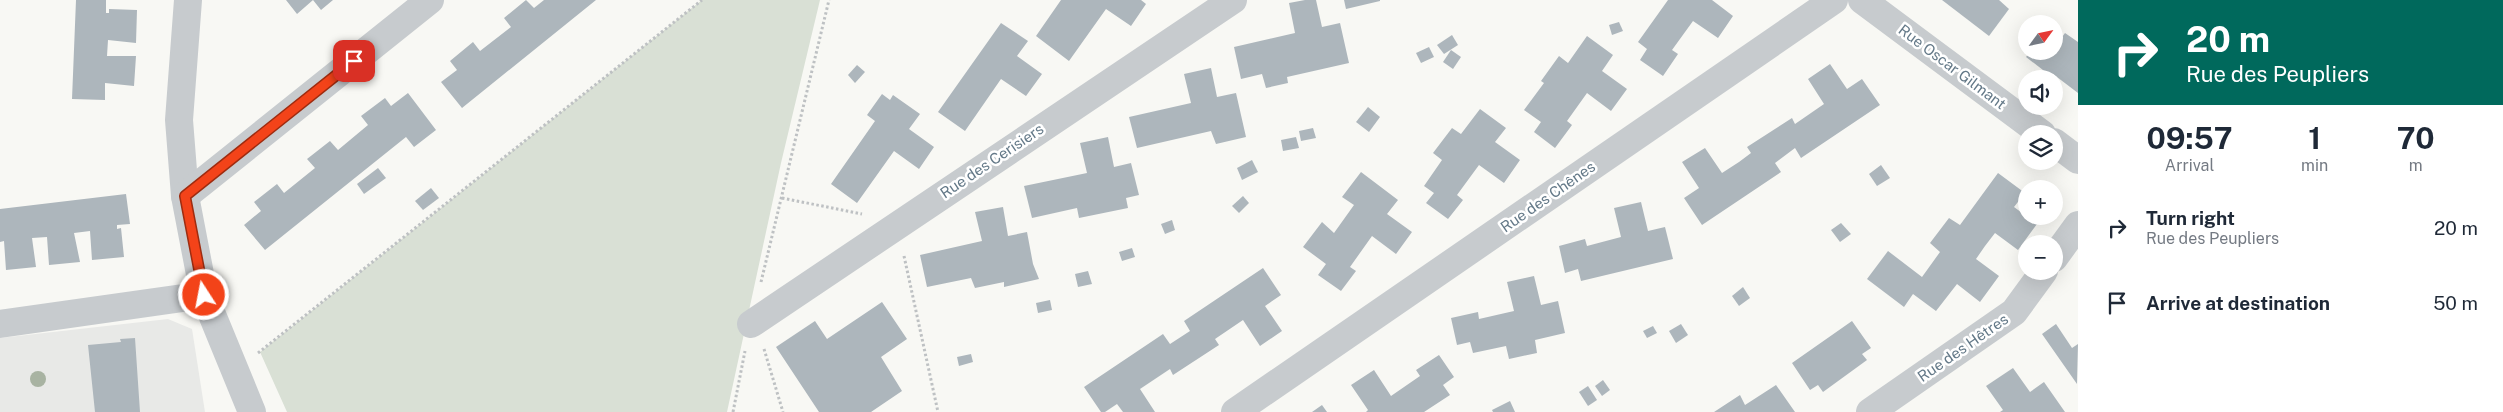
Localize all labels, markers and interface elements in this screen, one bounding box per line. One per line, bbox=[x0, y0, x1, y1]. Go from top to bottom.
north arrow bbox=[2018, 15, 2062, 60]
map controls bbox=[2018, 15, 2063, 280]
text: 20 m bbox=[2186, 19, 2270, 60]
icon: right bbox=[2103, 20, 2168, 85]
street label: Rue Oscar Gilmant bbox=[1895, 21, 2009, 113]
pin bbox=[333, 40, 375, 82]
icon: arrive bbox=[340, 47, 368, 75]
text: Rue des Peupliers bbox=[2186, 61, 2369, 87]
button: sound bbox=[2018, 70, 2063, 115]
street label: Rue des Cerisiers bbox=[937, 120, 1047, 201]
text: 09:57 bbox=[2146, 120, 2233, 156]
text: 1 bbox=[2308, 120, 2321, 156]
text: 70 bbox=[2397, 120, 2435, 156]
button: layers bbox=[2018, 125, 2063, 170]
text: Arrival bbox=[2165, 156, 2214, 175]
text: min bbox=[2301, 156, 2328, 175]
text: m bbox=[2409, 156, 2423, 175]
street label: Rue des Chênes bbox=[1497, 158, 1598, 235]
button: + bbox=[2018, 180, 2063, 225]
text: Turn right bbox=[2146, 207, 2235, 229]
icon: right bbox=[2103, 214, 2131, 242]
text: 20 m bbox=[2434, 217, 2478, 239]
text: Rue des Peupliers bbox=[2146, 229, 2279, 248]
button: − bbox=[2018, 235, 2063, 280]
position arrow bbox=[177, 268, 229, 320]
icon: arrive bbox=[2103, 289, 2131, 317]
text: Arrive at destination bbox=[2146, 292, 2330, 314]
text: 50 m bbox=[2433, 292, 2478, 314]
street label: Rue des Hêtres bbox=[1914, 310, 2011, 385]

